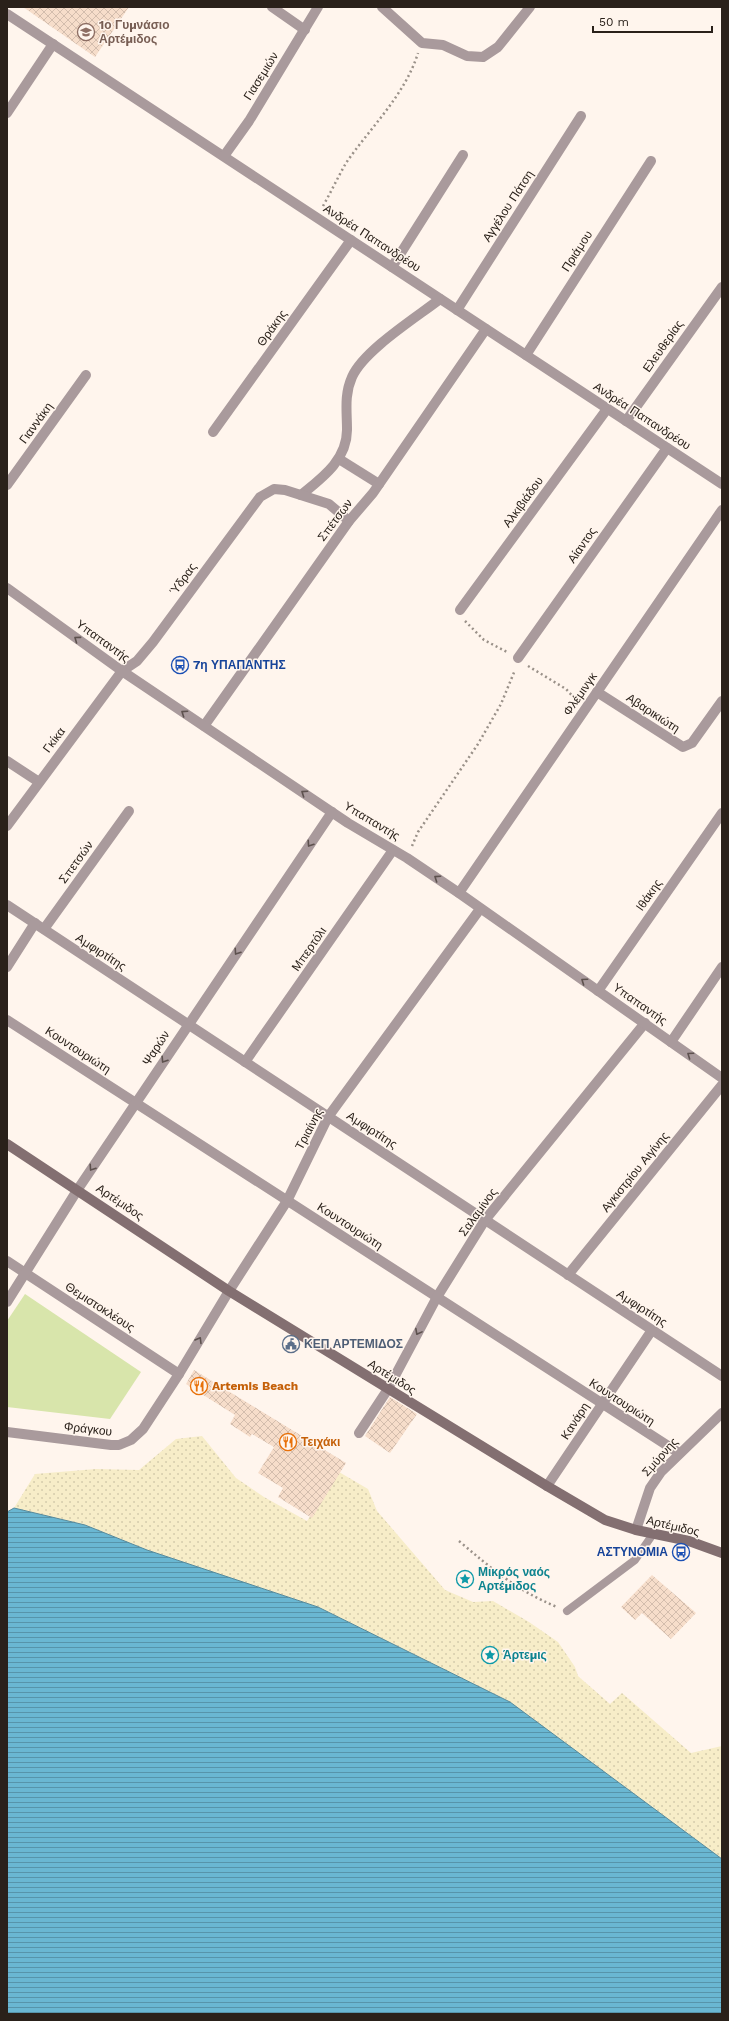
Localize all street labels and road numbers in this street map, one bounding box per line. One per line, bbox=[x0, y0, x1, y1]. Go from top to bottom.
street label: Γιασεμιών bbox=[241, 49, 281, 103]
street label: Αγγέλου Πάτση bbox=[480, 168, 536, 244]
street label: Ανδρέα Παπανδρέου bbox=[321, 201, 423, 275]
street label: Πριάμου bbox=[559, 228, 595, 274]
street label: Θράκης bbox=[254, 307, 290, 349]
street label: Ελευθερίας bbox=[640, 317, 686, 375]
street label: Ανδρέα Παπανδρέου bbox=[591, 379, 693, 453]
street label: Γιαννάκη bbox=[16, 400, 56, 446]
street label: Αλκιβιάδου bbox=[500, 474, 546, 530]
street label: Σπέτσων bbox=[315, 496, 355, 544]
street label: Αίαντος bbox=[565, 524, 600, 566]
street label: Ύδρας bbox=[167, 560, 200, 598]
street label: Υπαπαντής bbox=[74, 617, 133, 665]
street label: Φλέμινγκ bbox=[560, 669, 600, 718]
street label: Αβαρικιώτη bbox=[624, 691, 682, 735]
street label: Γκίκα bbox=[40, 725, 68, 755]
street label: Υπαπαντής bbox=[342, 799, 403, 843]
street label: Σπετσών bbox=[56, 838, 96, 886]
street label: Ιθάκης bbox=[633, 876, 665, 914]
street label: Μπερτόλι bbox=[289, 924, 329, 974]
street label: Αμφιρτίτης bbox=[73, 931, 129, 974]
street label: Υπαπαντής bbox=[610, 980, 670, 1028]
street label: Κουντουριώτη bbox=[43, 1024, 113, 1076]
street label: Ψαρών bbox=[140, 1028, 172, 1068]
street label: Τριαίνης bbox=[292, 1106, 326, 1152]
street label: Αμφιρτίτης bbox=[344, 1109, 400, 1152]
street label: Αγκιστρίου Αιγίνης bbox=[598, 1129, 672, 1215]
street label: Αρτέμιδος bbox=[94, 1181, 146, 1223]
street label: Σαλαμίνος bbox=[456, 1185, 500, 1239]
street label: Κουντουριώτη bbox=[315, 1200, 385, 1252]
street label: Θεμιστοκλέους bbox=[63, 1279, 137, 1335]
street label: Αμφιρτίτης bbox=[614, 1287, 670, 1330]
street label: Αρτέμιδος bbox=[365, 1357, 419, 1397]
street label: Κουντουριώτη bbox=[587, 1376, 657, 1428]
street label: Κανάρη bbox=[558, 1400, 592, 1442]
street label: Φράγκου bbox=[63, 1419, 113, 1439]
street label: Σμύρνης bbox=[639, 1435, 681, 1479]
street label: Αρτέμιδος bbox=[645, 1513, 701, 1539]

